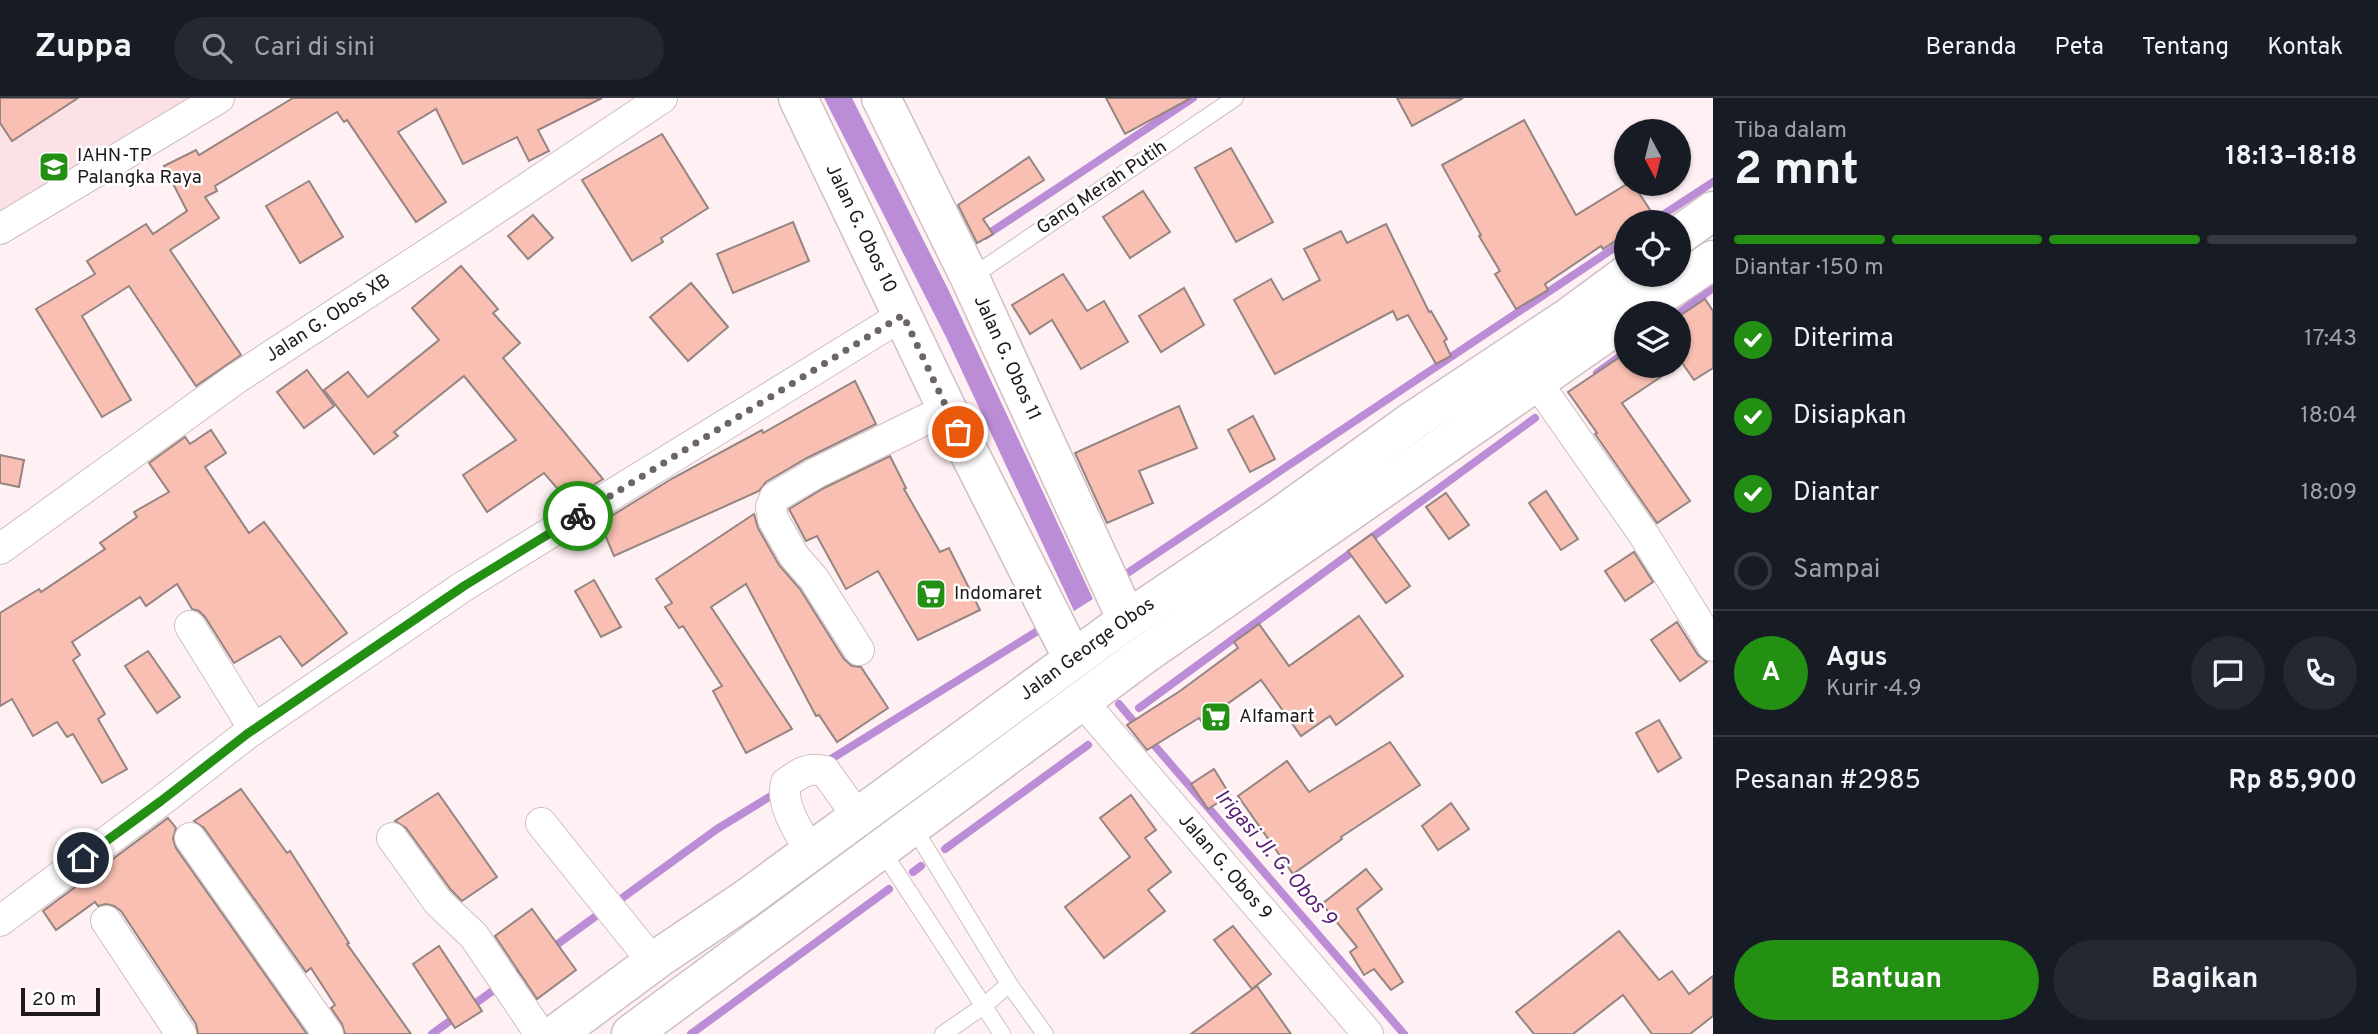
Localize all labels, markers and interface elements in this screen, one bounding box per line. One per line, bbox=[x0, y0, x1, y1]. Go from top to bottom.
search box bbox=[174, 17, 664, 80]
text: Zuppa bbox=[35, 27, 132, 69]
icon: search bbox=[198, 29, 236, 67]
text: Cari di sini bbox=[254, 32, 375, 65]
text: Beranda bbox=[1926, 33, 2017, 63]
text: Peta bbox=[2055, 33, 2104, 63]
text: Tentang bbox=[2142, 33, 2229, 63]
text: Kontak bbox=[2267, 33, 2343, 63]
text: Tiba dalam bbox=[1734, 117, 1847, 146]
north arrow bbox=[1614, 119, 1690, 196]
map controls bbox=[1614, 119, 1691, 378]
street label: Gang Merah Putih bbox=[1032, 136, 1172, 240]
text: 18:13–18:18 bbox=[2225, 141, 2357, 174]
text: 2 mnt bbox=[1734, 142, 1859, 201]
place label: IAHN-TP Palangka Raya bbox=[77, 144, 202, 190]
school or university icon: IAHN-TP Palangka Raya bbox=[37, 150, 71, 184]
street label: Jalan G. Obos 10 bbox=[819, 160, 902, 297]
button: locate bbox=[1614, 210, 1691, 287]
text: Diantar · 150 m bbox=[1734, 254, 1884, 283]
street label: Jalan G. Obos XB bbox=[261, 269, 395, 368]
street label: Jalan G. Obos 11 bbox=[968, 292, 1046, 425]
button: layers bbox=[1614, 301, 1691, 378]
icon: check bbox=[1734, 321, 1772, 359]
text: Diterima bbox=[1793, 323, 1894, 356]
text: 17:43 bbox=[2304, 325, 2357, 354]
icon: check bbox=[1734, 398, 1772, 436]
text: Disiapkan bbox=[1793, 400, 1907, 433]
pin bbox=[928, 402, 988, 462]
text: 18:04 bbox=[2300, 402, 2357, 431]
icon: bag bbox=[939, 413, 977, 451]
icon: check bbox=[1734, 475, 1772, 513]
text: Diantar bbox=[1793, 477, 1879, 510]
text: 18:09 bbox=[2301, 479, 2357, 508]
courier bbox=[543, 481, 613, 551]
icon: bike bbox=[559, 497, 597, 535]
text: Sampai bbox=[1793, 554, 1880, 587]
supermarket icon: Indomaret bbox=[914, 577, 948, 611]
place label: Indomaret bbox=[954, 582, 1042, 606]
street label: Jalan George Obos bbox=[1015, 593, 1160, 707]
button: chat bbox=[2191, 636, 2265, 710]
button: phone bbox=[2283, 636, 2357, 710]
text: Agus bbox=[1826, 642, 1888, 675]
text: A bbox=[1762, 657, 1780, 690]
text: Kurir · 4.9 bbox=[1826, 675, 1922, 704]
supermarket icon: Alfamart bbox=[1199, 700, 1233, 734]
place label: Alfamart bbox=[1239, 705, 1315, 729]
text: Pesanan #2985 bbox=[1734, 765, 1921, 798]
text: Rp 85,900 bbox=[2228, 765, 2357, 798]
water label: Irigasi Jl. G. Obos 9 bbox=[1208, 784, 1342, 933]
street label: Jalan G. Obos 9 bbox=[1172, 809, 1277, 925]
pin bbox=[53, 828, 113, 888]
icon: home bbox=[64, 839, 102, 877]
button: Bantuan bbox=[1734, 940, 2039, 1020]
button: Bagikan bbox=[2053, 940, 2357, 1020]
scale bar bbox=[21, 985, 100, 1017]
text: 20 m bbox=[32, 988, 76, 1012]

